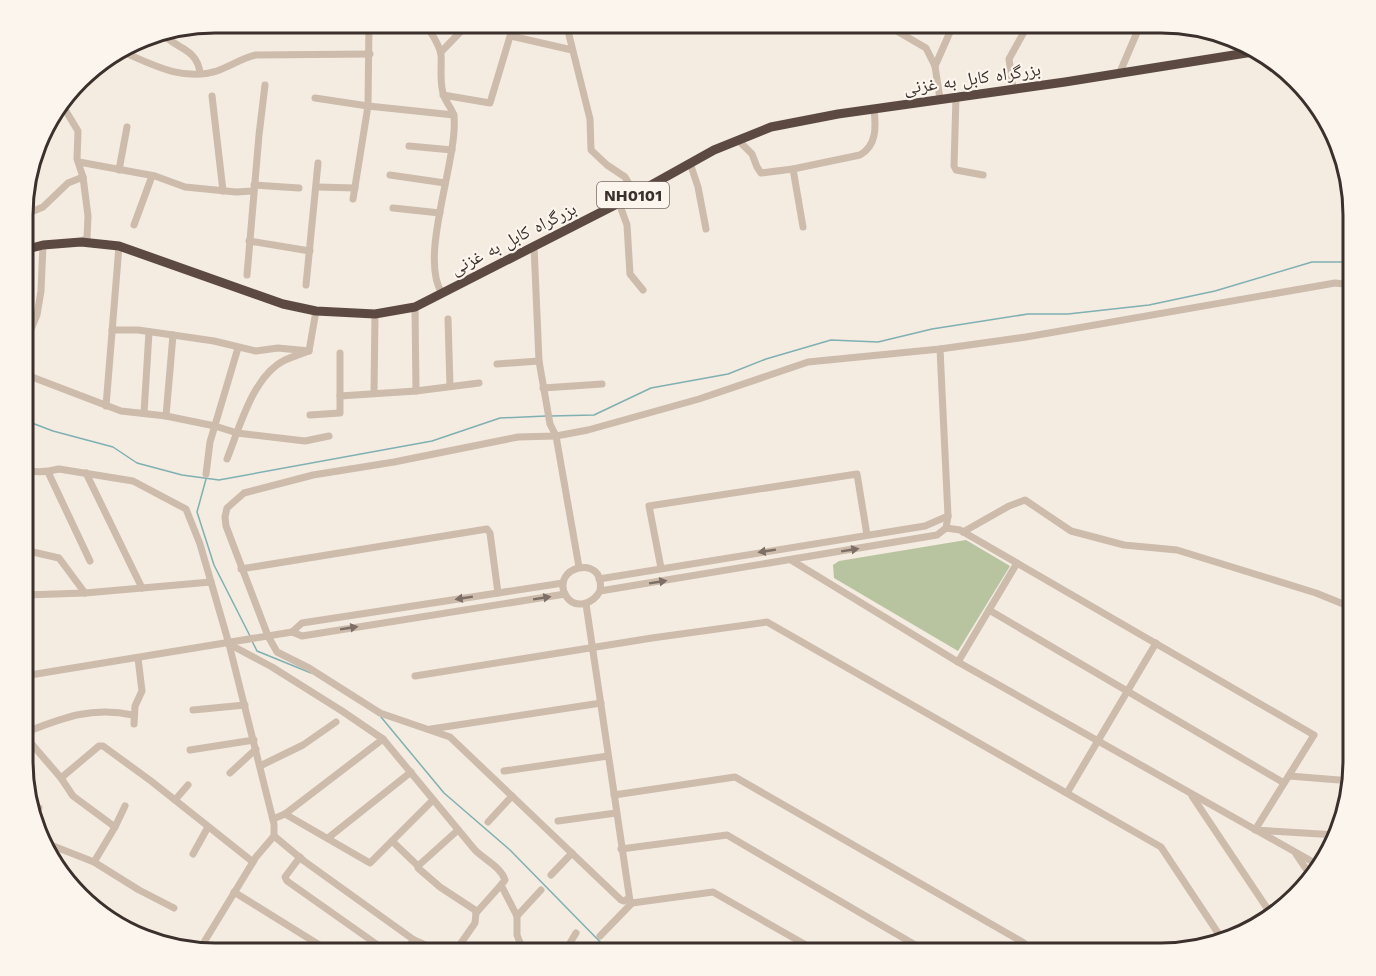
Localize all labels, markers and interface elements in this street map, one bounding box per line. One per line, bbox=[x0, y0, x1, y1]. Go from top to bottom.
street label: بزرگراه کابل به غزنی bbox=[902, 58, 1042, 99]
road number: NH0101 bbox=[597, 182, 669, 208]
street label: بزرگراه کابل به غزنی bbox=[447, 197, 580, 280]
one-way arrow bbox=[841, 545, 860, 554]
one-way arrow bbox=[757, 547, 776, 556]
one-way arrow bbox=[648, 577, 667, 586]
one-way arrow bbox=[532, 593, 551, 602]
one-way arrow bbox=[454, 594, 473, 603]
one-way arrow bbox=[340, 623, 359, 632]

